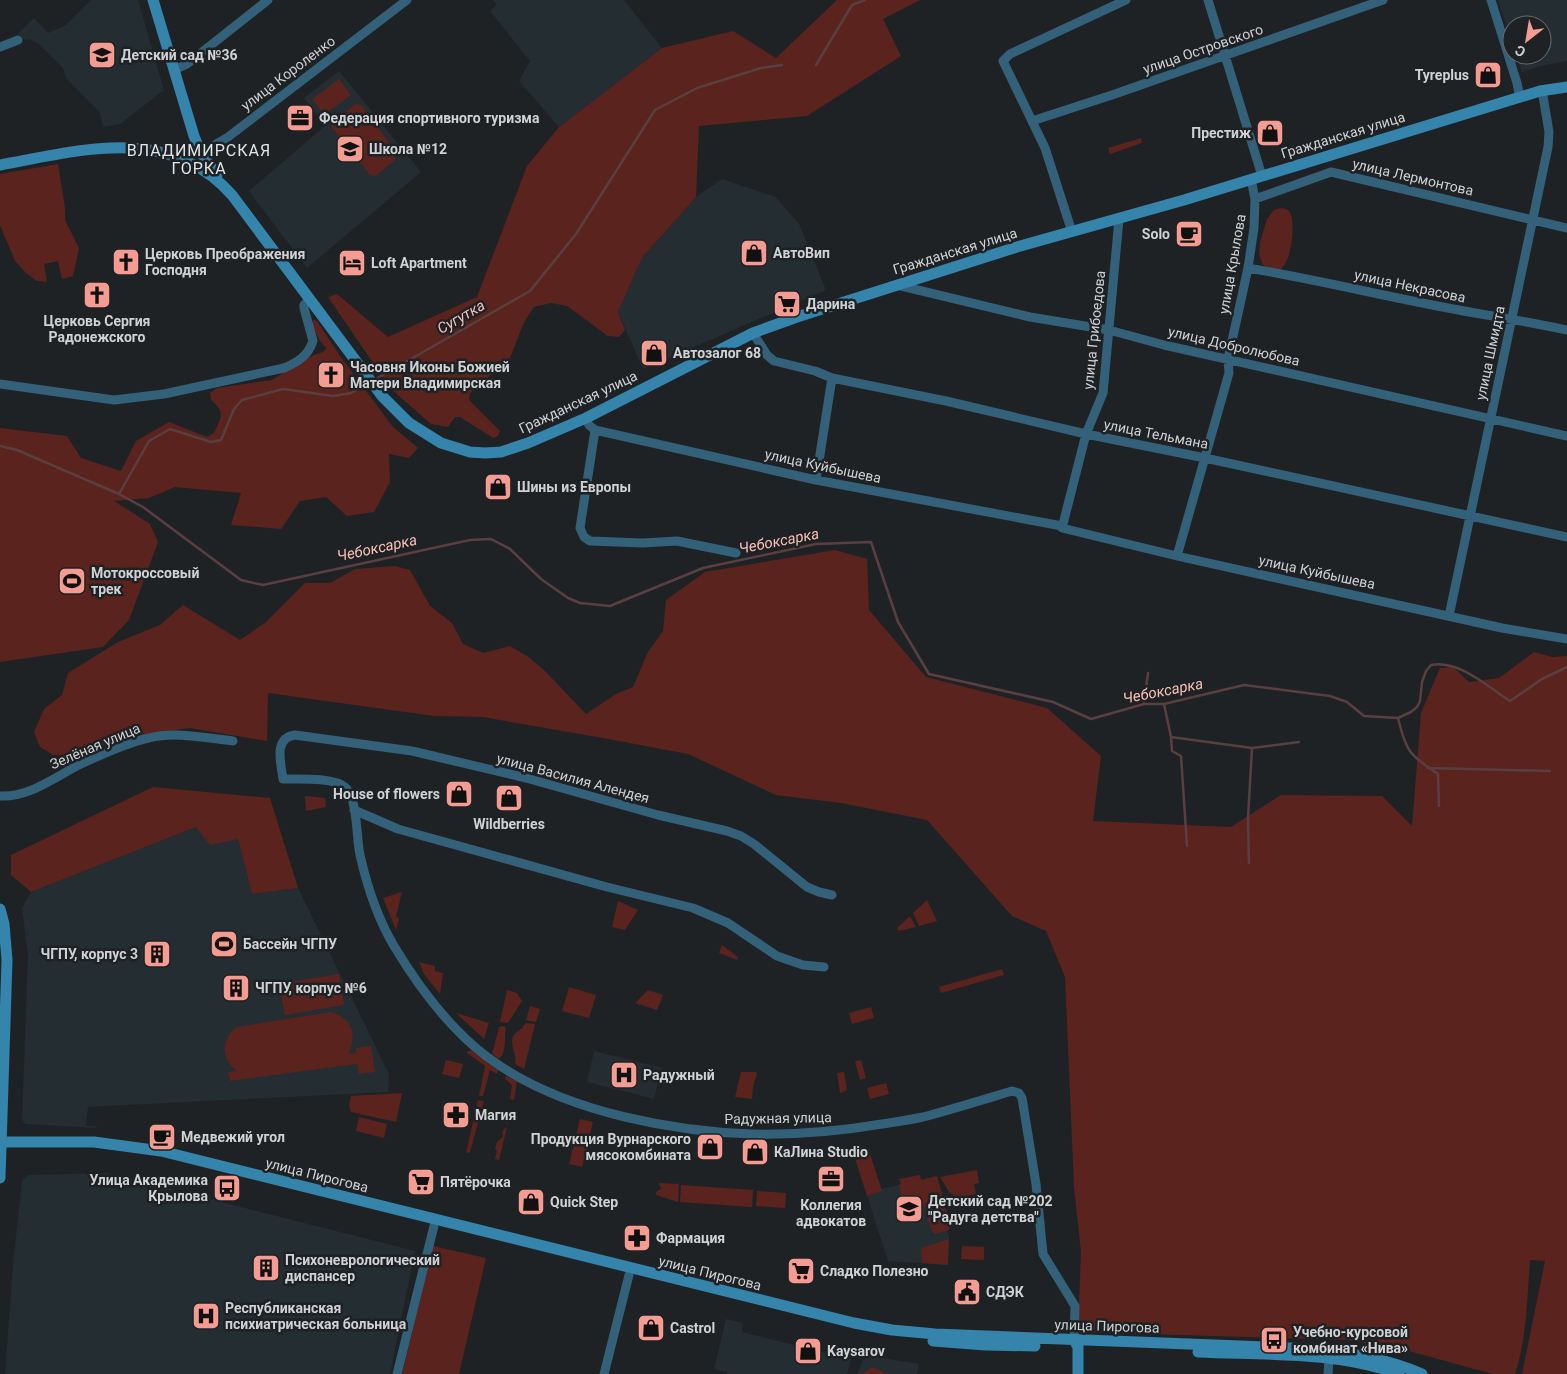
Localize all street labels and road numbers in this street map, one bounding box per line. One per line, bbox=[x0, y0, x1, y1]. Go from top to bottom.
street label: улица Островского bbox=[1141, 21, 1265, 77]
street label: улица Короленко bbox=[238, 32, 338, 114]
street label: Гражданская улица bbox=[1279, 109, 1407, 161]
street label: улица Лермонтова bbox=[1351, 155, 1475, 199]
street label: улица Крылова bbox=[1215, 213, 1249, 315]
street label: Гражданская улица bbox=[891, 225, 1019, 277]
street label: улица Некрасова bbox=[1353, 266, 1467, 306]
street label: улица Грибоедова bbox=[1080, 270, 1108, 390]
street label: улица Шмидта bbox=[1472, 304, 1508, 402]
street label: улица Добролюбова bbox=[1167, 323, 1301, 369]
street label: Гражданская улица bbox=[516, 368, 640, 436]
street label: улица Тельмана bbox=[1102, 416, 1210, 452]
street label: улица Куйбышева bbox=[763, 446, 883, 486]
street label: улица Куйбышева bbox=[1257, 552, 1377, 592]
street label: Зелёная улица bbox=[47, 720, 143, 772]
street label: улица Василия Алендея bbox=[495, 750, 651, 806]
street label: Радужная улица bbox=[724, 1109, 832, 1127]
street label: улица Пирогова bbox=[264, 1155, 370, 1195]
street label: улица Пирогова bbox=[657, 1253, 763, 1293]
street label: улица Пирогова bbox=[1054, 1316, 1160, 1336]

